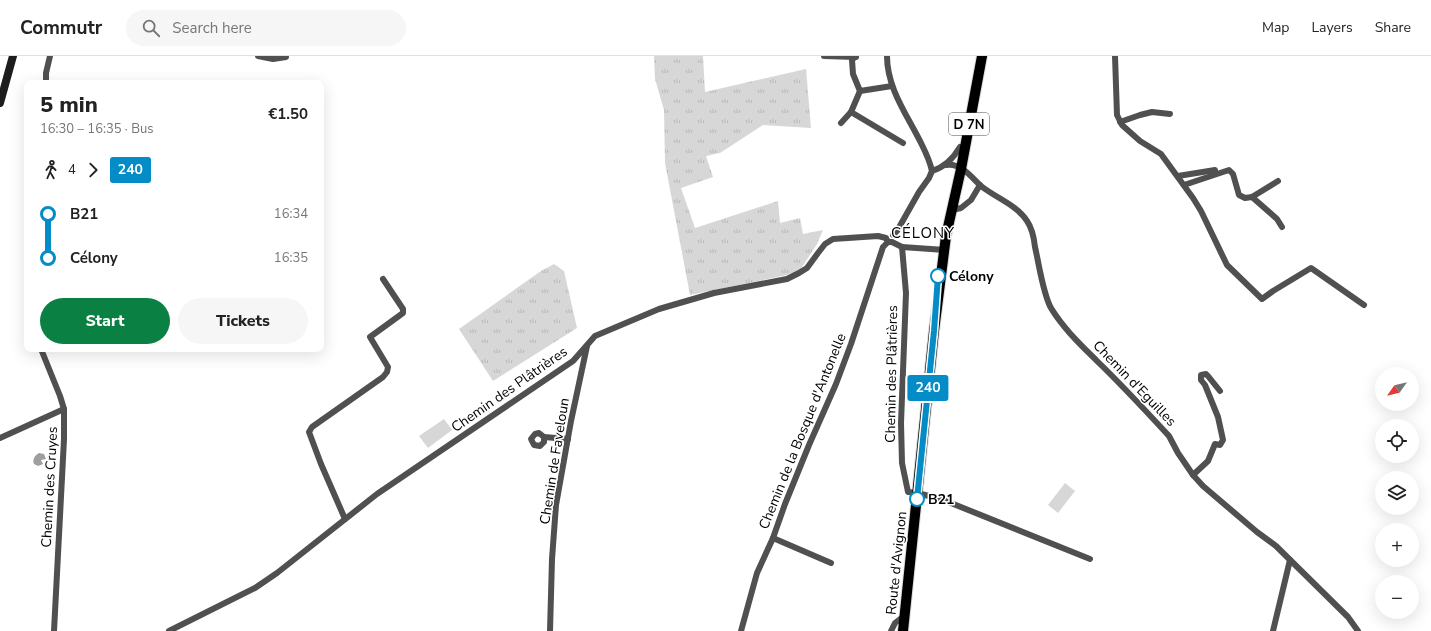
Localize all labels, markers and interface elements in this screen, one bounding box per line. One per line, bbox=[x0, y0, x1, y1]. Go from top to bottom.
search box bbox=[126, 10, 406, 46]
text: Commutr bbox=[20, 15, 102, 41]
icon: search bbox=[140, 17, 162, 39]
text: Search here bbox=[172, 18, 252, 38]
text: Map bbox=[1262, 18, 1289, 37]
text: Layers bbox=[1311, 18, 1353, 37]
text: Share bbox=[1375, 18, 1411, 37]
text: 5 min bbox=[40, 90, 98, 120]
text: €1.50 bbox=[268, 104, 308, 124]
road number: D 7N bbox=[949, 113, 989, 135]
text: 16:30 – 16:35 · Bus bbox=[40, 120, 154, 138]
icon: walk bbox=[40, 159, 62, 181]
icon: forward bbox=[82, 159, 104, 181]
text: 240 bbox=[118, 160, 143, 179]
text: 4 bbox=[68, 161, 76, 179]
text: B21 bbox=[70, 204, 98, 224]
text: 16:34 bbox=[274, 205, 308, 223]
district label: CÉLONY bbox=[891, 223, 955, 243]
text: Célony bbox=[70, 248, 118, 268]
text: 16:35 bbox=[274, 249, 308, 267]
place label: Célony bbox=[949, 267, 994, 286]
marker: Célony bbox=[930, 268, 946, 284]
button: Start bbox=[40, 298, 170, 344]
button: Tickets bbox=[178, 298, 308, 344]
street label: Chemin des Plâtrières bbox=[881, 305, 902, 443]
street label: Chemin de la Bosque d'Antonelle bbox=[754, 330, 851, 532]
street label: Chemin d'Eguilles bbox=[1089, 336, 1181, 431]
street label: Chemin des Plâtrières bbox=[447, 342, 571, 437]
north arrow bbox=[1375, 367, 1419, 411]
map controls bbox=[1375, 367, 1419, 619]
line badge: 240 bbox=[905, 375, 951, 401]
text: 240 bbox=[915, 378, 941, 397]
street label: Chemin de Faveloun bbox=[535, 396, 574, 526]
button: locate bbox=[1375, 419, 1419, 463]
street label: Chemin des Cruyes bbox=[37, 426, 62, 548]
button: layers bbox=[1375, 471, 1419, 515]
place label: B21 bbox=[928, 490, 954, 509]
marker: B21 bbox=[909, 491, 925, 507]
street label: Route d'Avignon bbox=[882, 510, 911, 616]
button: + bbox=[1375, 523, 1419, 567]
button: − bbox=[1375, 575, 1419, 619]

